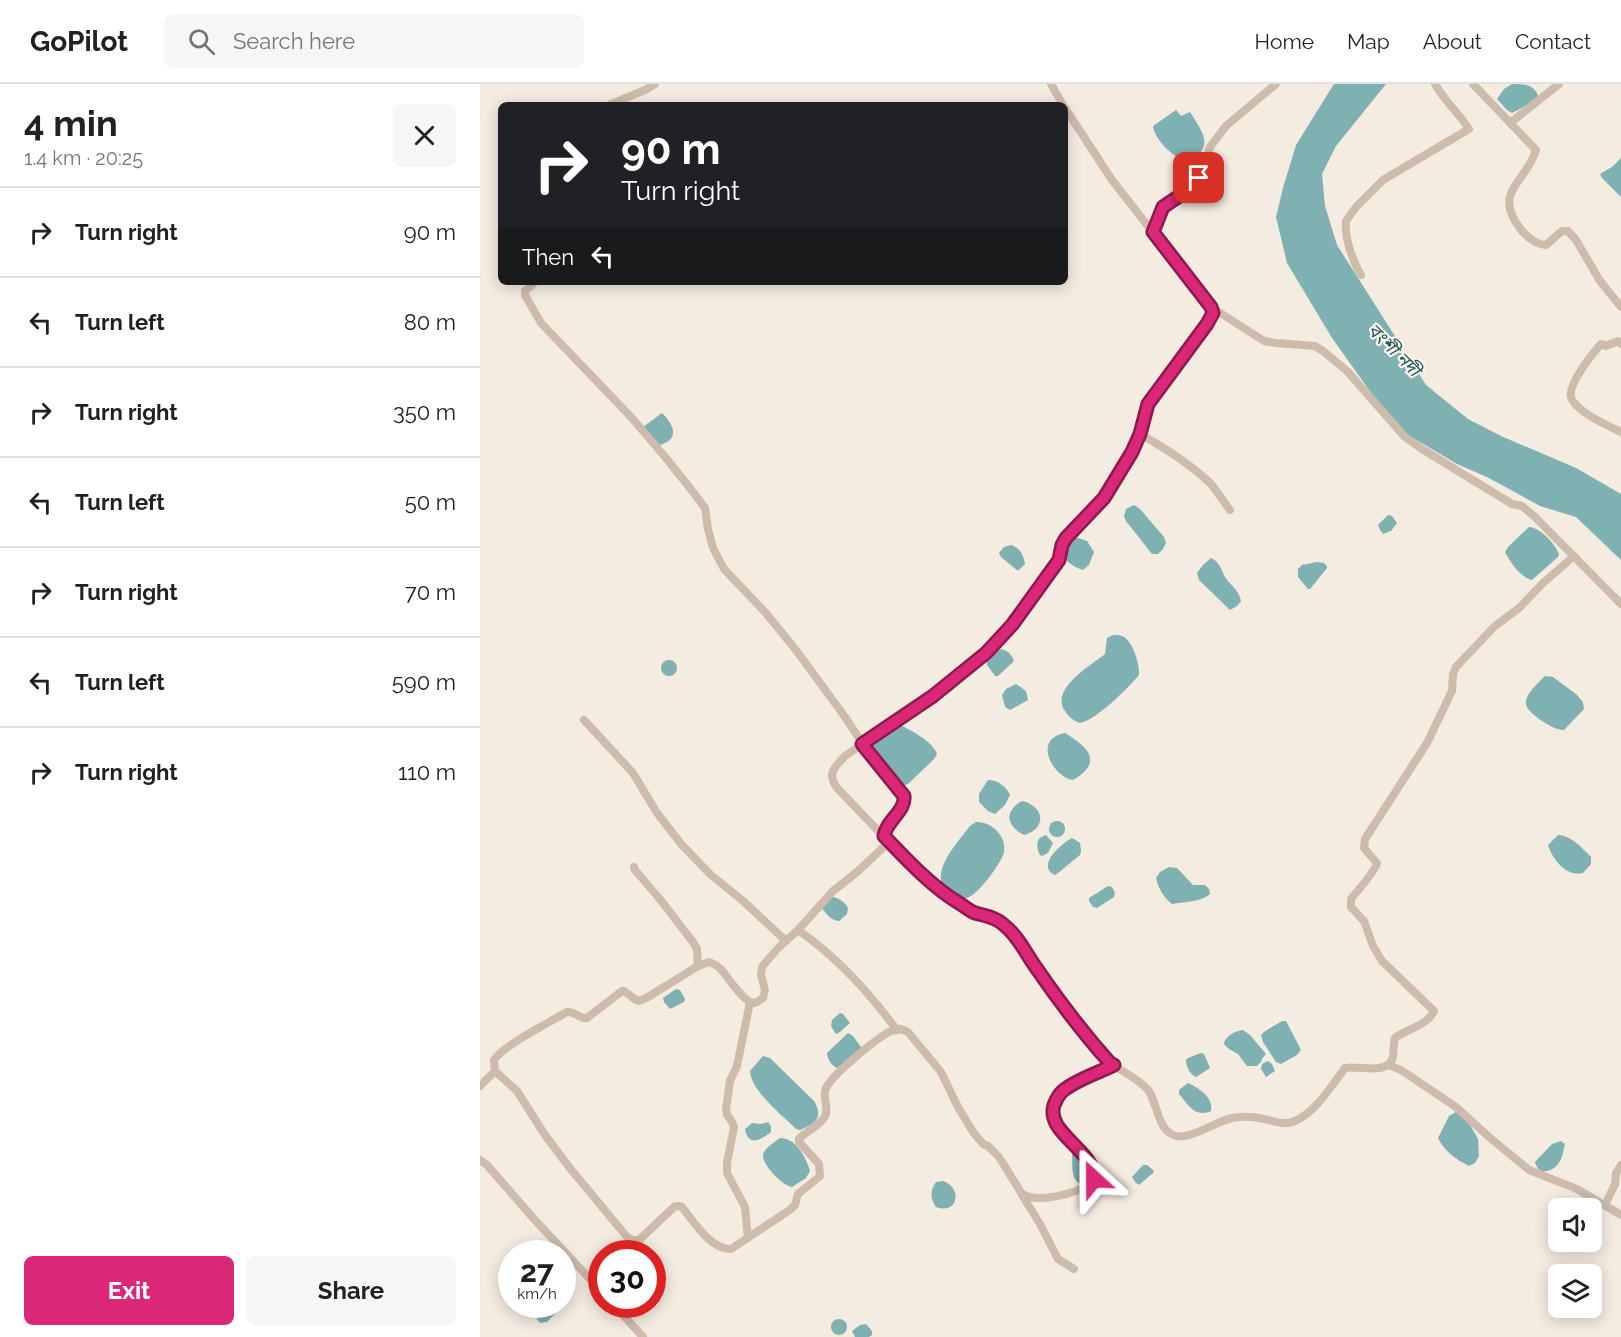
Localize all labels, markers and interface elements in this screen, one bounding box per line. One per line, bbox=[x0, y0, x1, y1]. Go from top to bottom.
search box bbox=[164, 14, 584, 68]
text: GoPilot bbox=[30, 25, 128, 58]
icon: search bbox=[185, 25, 218, 58]
text: Search here bbox=[233, 28, 355, 54]
text: Home bbox=[1255, 29, 1314, 54]
text: Map bbox=[1347, 29, 1390, 54]
text: About bbox=[1423, 29, 1482, 54]
text: Contact bbox=[1515, 29, 1591, 54]
text: 4 min bbox=[24, 102, 118, 144]
button: close bbox=[393, 104, 456, 167]
text: 90 m bbox=[621, 125, 721, 174]
icon: right bbox=[522, 126, 600, 204]
text: 1.4 km · 20:25 bbox=[24, 146, 143, 170]
pin bbox=[1173, 152, 1224, 203]
icon: arrive bbox=[1182, 161, 1215, 194]
text: Turn right bbox=[621, 175, 740, 206]
icon: right bbox=[24, 216, 57, 249]
text: Turn right bbox=[75, 219, 178, 245]
text: 90 m bbox=[404, 219, 456, 245]
icon: left bbox=[586, 240, 619, 273]
text: Then bbox=[522, 244, 574, 270]
icon: left bbox=[24, 306, 57, 339]
text: Turn left bbox=[75, 309, 165, 335]
text: 80 m bbox=[404, 309, 456, 335]
water label: বংশী নদী bbox=[1364, 319, 1427, 383]
icon: right bbox=[24, 396, 57, 429]
text: Turn right bbox=[75, 399, 178, 425]
text: 350 m bbox=[393, 399, 456, 425]
icon: left bbox=[24, 486, 57, 519]
text: Turn left bbox=[75, 489, 165, 515]
text: 50 m bbox=[405, 489, 456, 515]
icon: right bbox=[24, 576, 57, 609]
text: Turn right bbox=[75, 579, 178, 605]
text: 70 m bbox=[405, 579, 456, 605]
icon: left bbox=[24, 666, 57, 699]
text: Turn left bbox=[75, 669, 165, 695]
text: 590 m bbox=[392, 669, 456, 695]
icon: right bbox=[24, 756, 57, 789]
text: Turn right bbox=[75, 759, 178, 785]
text: 110 m bbox=[398, 759, 456, 785]
position arrow bbox=[1062, 1147, 1126, 1211]
map controls bbox=[1548, 1198, 1602, 1318]
button: sound bbox=[1548, 1198, 1602, 1252]
speed limit sign: 30 bbox=[588, 1240, 666, 1318]
text: 27 bbox=[520, 1254, 554, 1289]
button: Exit bbox=[24, 1256, 234, 1325]
button: Share bbox=[246, 1256, 456, 1325]
button: layers bbox=[1548, 1264, 1602, 1318]
text: km/h bbox=[517, 1285, 557, 1303]

